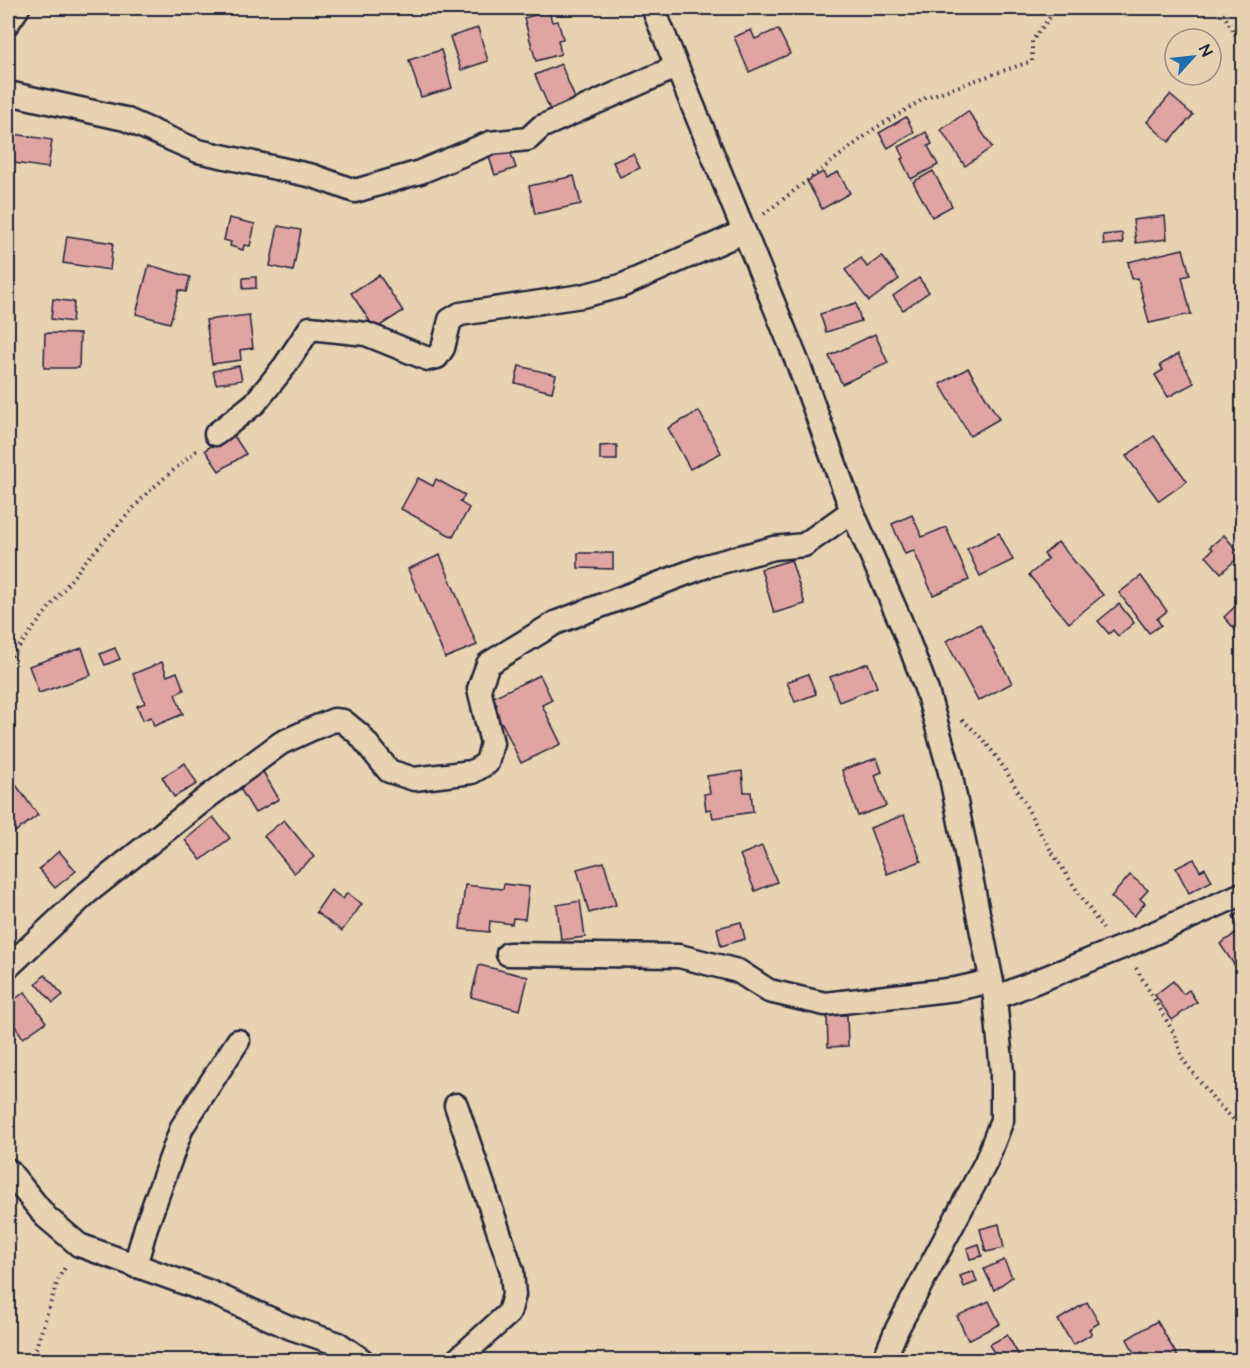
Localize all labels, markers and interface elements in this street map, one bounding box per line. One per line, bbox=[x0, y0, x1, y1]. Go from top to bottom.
north arrow bbox=[1163, 27, 1223, 87]
text: N bbox=[1193, 41, 1218, 60]

